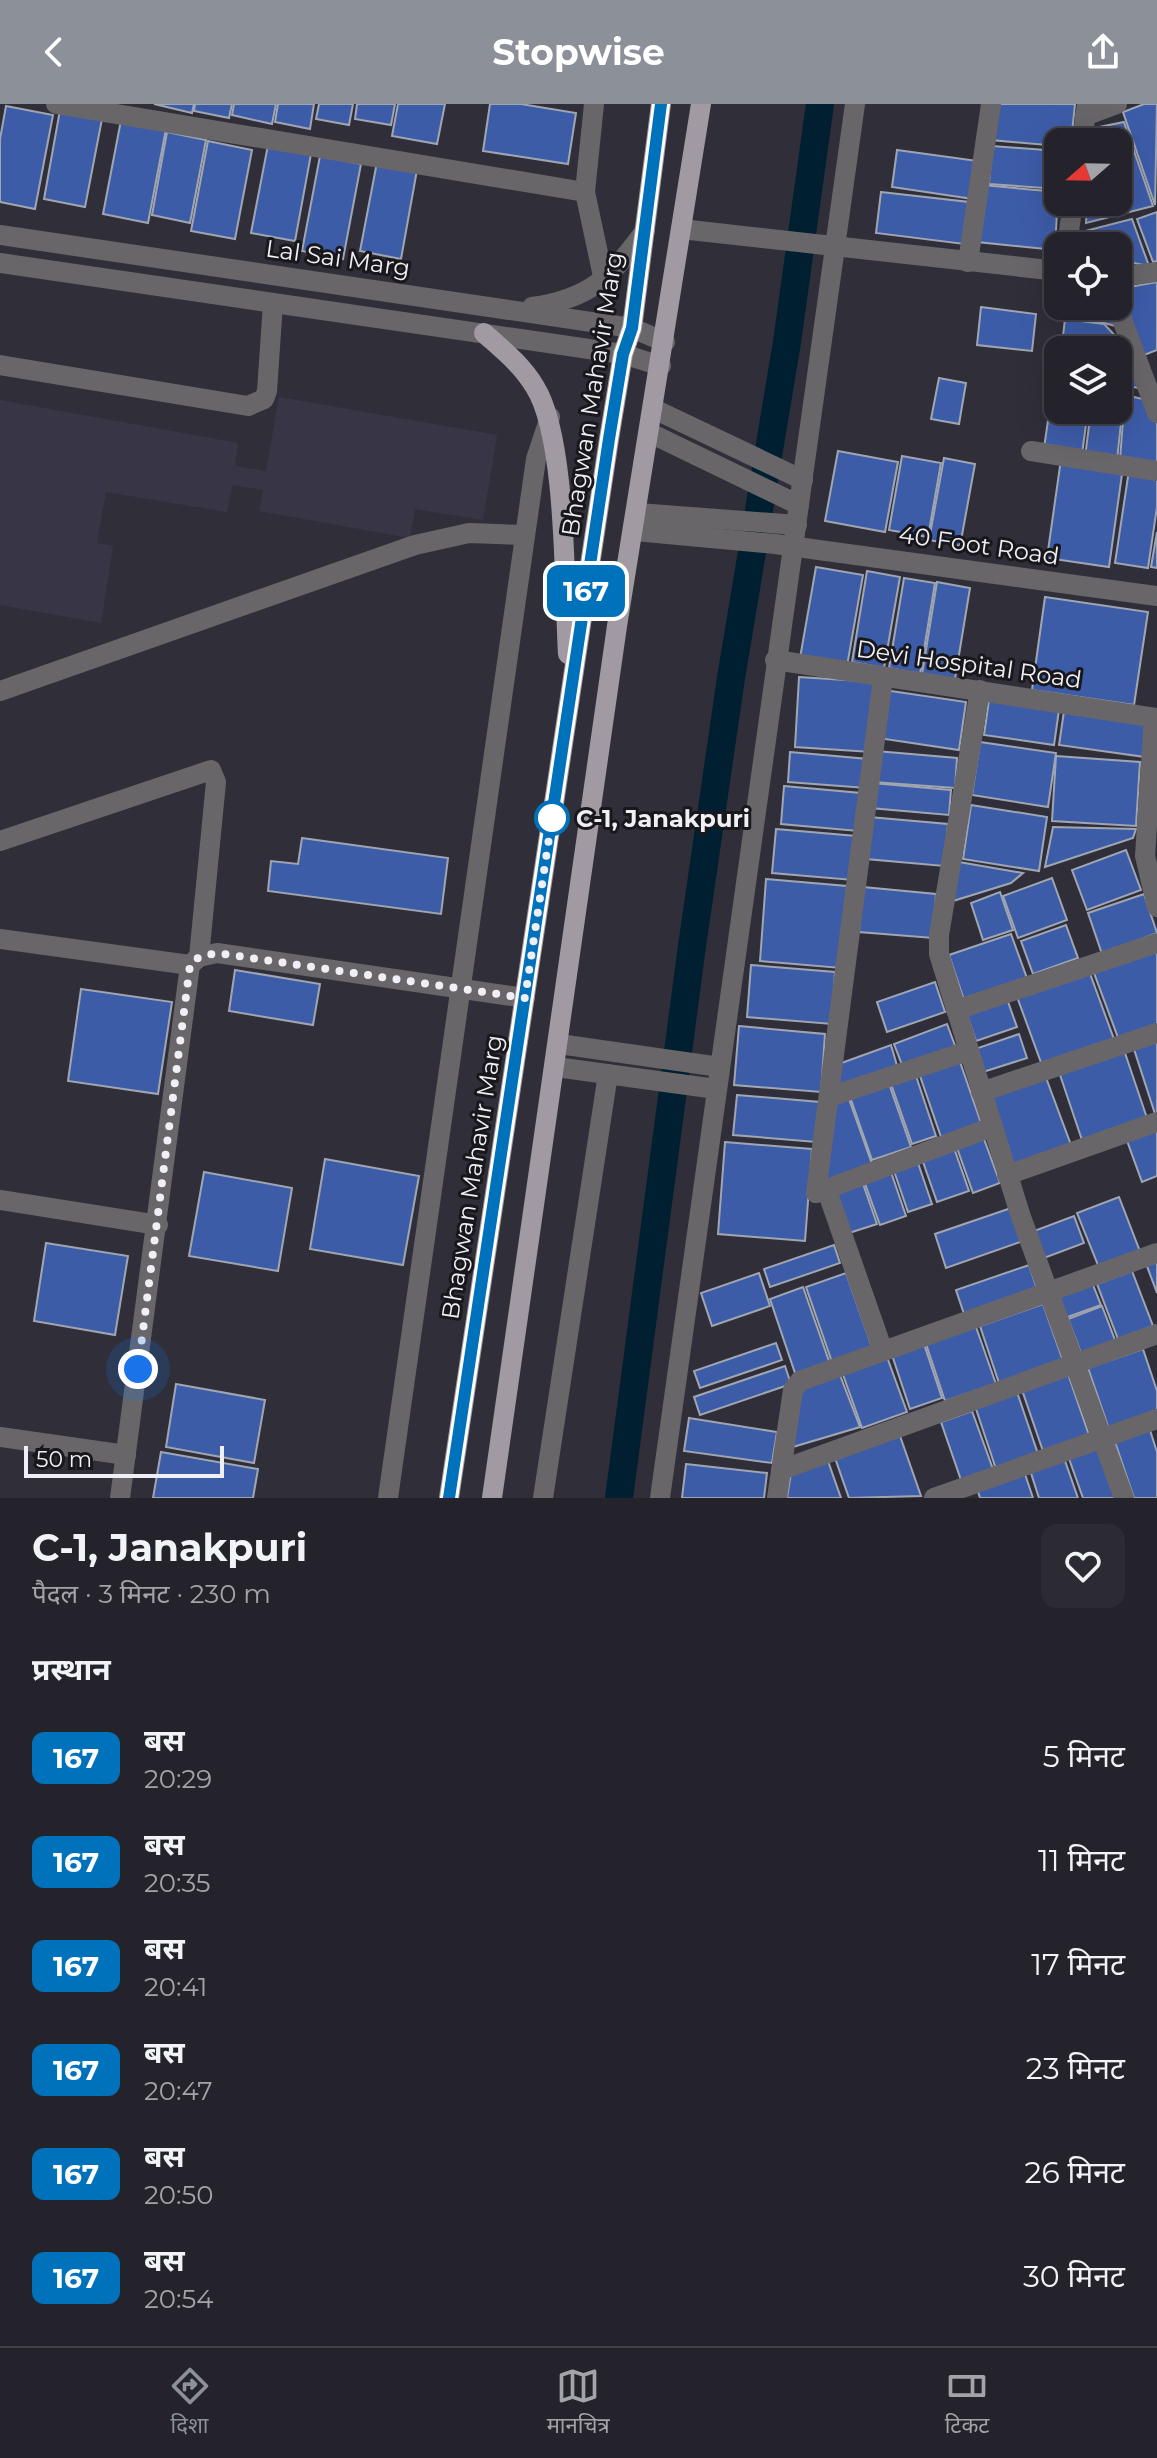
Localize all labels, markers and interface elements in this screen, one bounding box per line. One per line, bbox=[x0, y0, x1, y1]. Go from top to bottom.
icon: back bbox=[32, 30, 76, 74]
text: Stopwise bbox=[492, 30, 665, 74]
icon: share bbox=[1081, 30, 1125, 74]
north arrow bbox=[1044, 128, 1132, 216]
map controls bbox=[1044, 128, 1132, 424]
button: locate bbox=[1044, 232, 1132, 320]
street label: Lal Sai Marg bbox=[264, 234, 412, 282]
street label: Bhagwan Mahavir Marg bbox=[555, 250, 629, 538]
button: layers bbox=[1044, 336, 1132, 424]
street label: 40 Foot Road bbox=[897, 519, 1061, 571]
line badge: 167 bbox=[540, 565, 632, 617]
text: 167 bbox=[563, 574, 609, 608]
street label: Devi Hospital Road bbox=[854, 634, 1084, 694]
marker: C-1, Janakpuri bbox=[535, 801, 569, 835]
place label: C-1, Janakpuri bbox=[576, 804, 750, 833]
street label: Bhagwan Mahavir Marg bbox=[435, 1033, 509, 1321]
your location bbox=[118, 1349, 158, 1389]
scale bar bbox=[24, 1442, 224, 1478]
text: 50 m bbox=[36, 1446, 92, 1473]
text: C-1, Janakpuri bbox=[32, 1524, 307, 1571]
button: heart bbox=[1041, 1524, 1125, 1608]
text: पैदल · 3 मिनट · 230 m bbox=[32, 1578, 271, 1610]
text: प्रस्थान bbox=[32, 1651, 111, 1688]
text: बस bbox=[144, 1722, 185, 1759]
text: 5 मिनट bbox=[1043, 1738, 1125, 1775]
text: 167 bbox=[53, 1741, 99, 1775]
text: 20:29 bbox=[144, 1763, 212, 1795]
text: बस bbox=[144, 1826, 185, 1863]
text: 11 मिनट bbox=[1038, 1842, 1125, 1879]
text: 167 bbox=[53, 1845, 99, 1879]
text: 20:35 bbox=[144, 1867, 211, 1899]
text: बस bbox=[144, 1930, 185, 1967]
text: 17 मिनट bbox=[1031, 1946, 1125, 1983]
text: 167 bbox=[53, 1949, 99, 1983]
text: 20:41 bbox=[144, 1971, 207, 2003]
text: बस bbox=[144, 2034, 185, 2071]
text: 23 मिनट bbox=[1026, 2050, 1125, 2087]
text: 167 bbox=[53, 2053, 99, 2087]
text: 20:47 bbox=[144, 2075, 213, 2107]
text: बस bbox=[144, 2138, 185, 2175]
text: 26 मिनट bbox=[1024, 2154, 1125, 2191]
text: 167 bbox=[53, 2157, 99, 2191]
text: 20:50 bbox=[144, 2179, 213, 2211]
text: बस bbox=[144, 2242, 185, 2279]
text: 30 मिनट bbox=[1023, 2258, 1125, 2295]
text: 167 bbox=[53, 2261, 99, 2295]
text: 20:54 bbox=[144, 2283, 213, 2315]
tab: दिशा bbox=[168, 2364, 212, 2442]
tab: मानचित्र bbox=[547, 2364, 610, 2442]
tab: टिकट bbox=[945, 2364, 989, 2442]

